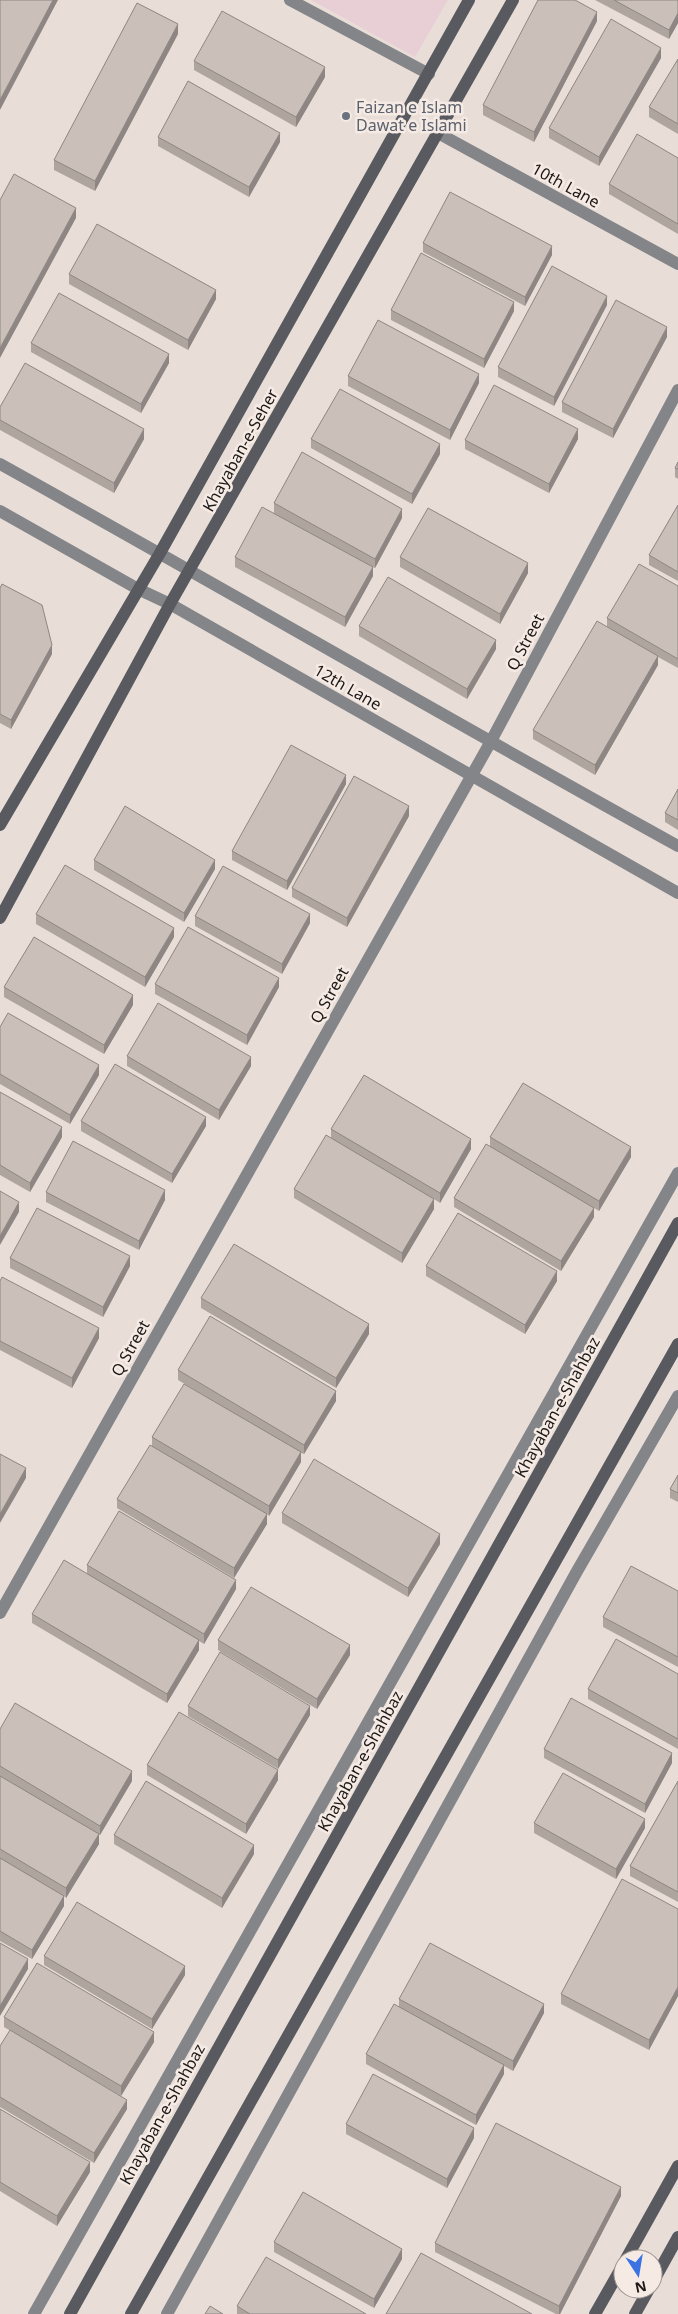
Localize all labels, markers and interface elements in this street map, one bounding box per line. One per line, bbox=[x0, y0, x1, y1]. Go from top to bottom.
place label: Faizan e Islam Dawat e Islami bbox=[356, 96, 467, 136]
marker: Faizan e Islam Dawat e Islami bbox=[340, 110, 352, 122]
street label: 10th Lane bbox=[528, 157, 604, 213]
street label: Khayaban-e-Seher bbox=[197, 384, 283, 515]
street label: Q Street bbox=[501, 610, 549, 674]
street label: 12th Lane bbox=[310, 659, 386, 715]
street label: Q Street bbox=[305, 963, 354, 1027]
street label: Q Street bbox=[106, 1316, 155, 1380]
street label: Khayaban-e-Shahbaz bbox=[509, 1333, 605, 1481]
street label: Khayaban-e-Shahbaz bbox=[312, 1687, 408, 1835]
street label: Khayaban-e-Shahbaz bbox=[114, 2040, 210, 2188]
north arrow bbox=[613, 2249, 663, 2299]
text: N bbox=[633, 2277, 648, 2298]

